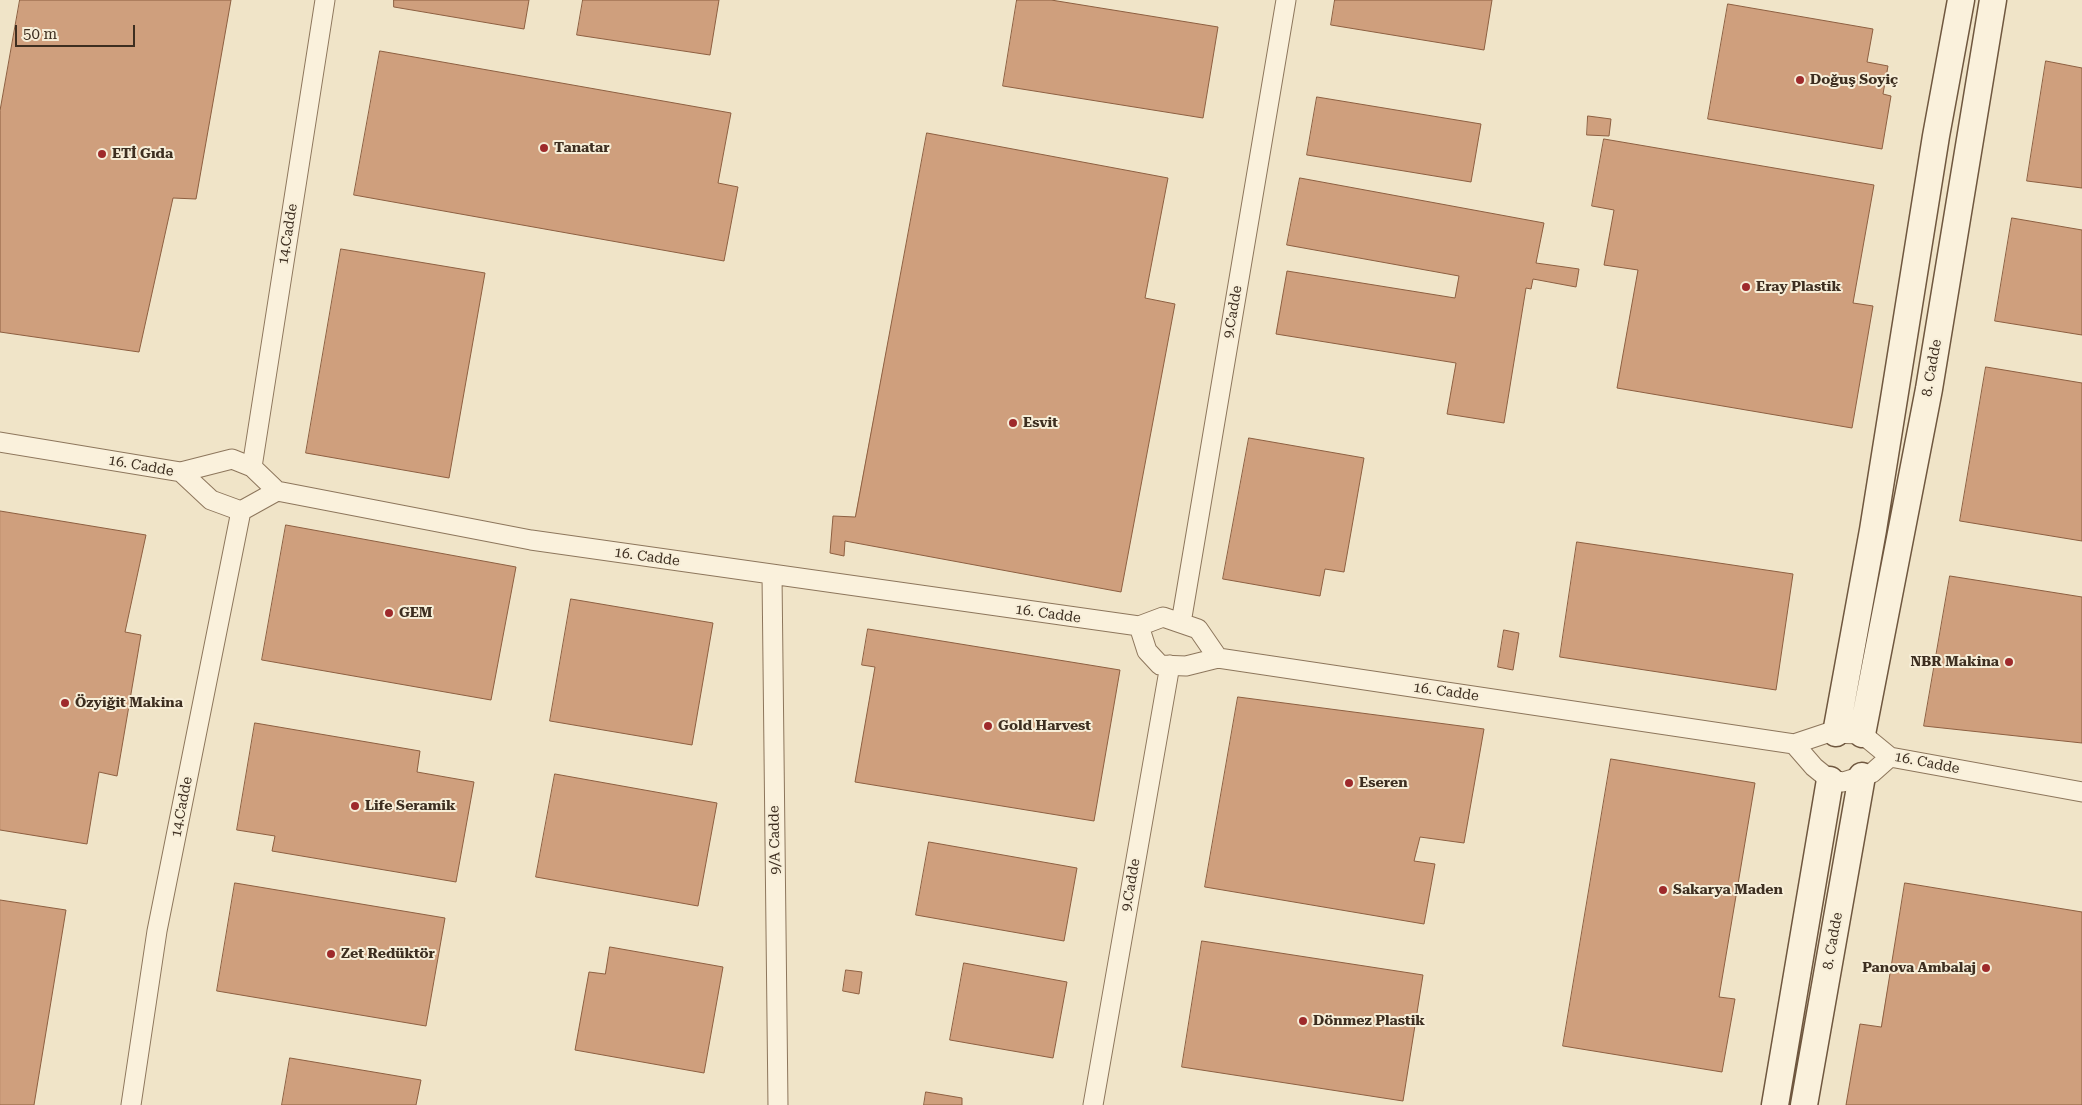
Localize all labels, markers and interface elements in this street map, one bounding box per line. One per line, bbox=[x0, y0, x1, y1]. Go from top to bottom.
scale bar bbox=[18, 15, 138, 47]
text: 50 m bbox=[23, 25, 57, 43]
place label: Doğuş Soyiç bbox=[1810, 72, 1898, 88]
marker: Doğuş Soyiç bbox=[1794, 74, 1806, 86]
place label: Tanatar bbox=[554, 140, 610, 156]
marker: Tanatar bbox=[538, 142, 550, 154]
place label: ETİ Gıda bbox=[112, 146, 173, 162]
marker: ETİ Gıda bbox=[96, 148, 108, 160]
street label: 14.Cadde bbox=[275, 202, 301, 266]
place label: Eray Plastik bbox=[1756, 279, 1841, 295]
marker: Eray Plastik bbox=[1740, 281, 1752, 293]
street label: 9.Cadde bbox=[1220, 284, 1246, 340]
street label: 8. Cadde bbox=[1919, 338, 1945, 398]
place label: Esvit bbox=[1023, 415, 1058, 431]
marker: Esvit bbox=[1007, 417, 1019, 429]
street label: 16. Cadde bbox=[107, 452, 175, 480]
street label: 16. Cadde bbox=[613, 544, 681, 570]
street label: 16. Cadde bbox=[1014, 601, 1082, 627]
place label: GEM bbox=[399, 605, 432, 621]
marker: GEM bbox=[383, 607, 395, 619]
place label: NBR Makina bbox=[1911, 654, 1999, 670]
marker: NBR Makina bbox=[2003, 656, 2015, 668]
street label: 16. Cadde bbox=[1412, 679, 1480, 705]
place label: Özyiğit Makina bbox=[75, 695, 183, 711]
marker: Özyiğit Makina bbox=[59, 697, 71, 709]
place label: Gold Harvest bbox=[998, 718, 1091, 734]
marker: Gold Harvest bbox=[982, 720, 994, 732]
street label: 16. Cadde bbox=[1893, 748, 1961, 778]
street label: 14.Cadde bbox=[168, 775, 196, 839]
place label: Eseren bbox=[1359, 775, 1408, 791]
marker: Eseren bbox=[1343, 777, 1355, 789]
place label: Life Seramik bbox=[365, 798, 456, 814]
marker: Life Seramik bbox=[349, 800, 361, 812]
street label: 9/A Cadde bbox=[766, 805, 784, 875]
street label: 9.Cadde bbox=[1118, 857, 1144, 913]
place label: Sakarya Maden bbox=[1673, 882, 1783, 898]
marker: Sakarya Maden bbox=[1657, 884, 1669, 896]
street label: 8. Cadde bbox=[1820, 911, 1846, 971]
place label: Zet Redüktör bbox=[341, 946, 435, 962]
marker: Zet Redüktör bbox=[325, 948, 337, 960]
place label: Panova Ambalaj bbox=[1862, 960, 1976, 976]
marker: Panova Ambalaj bbox=[1980, 962, 1992, 974]
place label: Dönmez Plastik bbox=[1313, 1013, 1425, 1029]
marker: Dönmez Plastik bbox=[1297, 1015, 1309, 1027]

